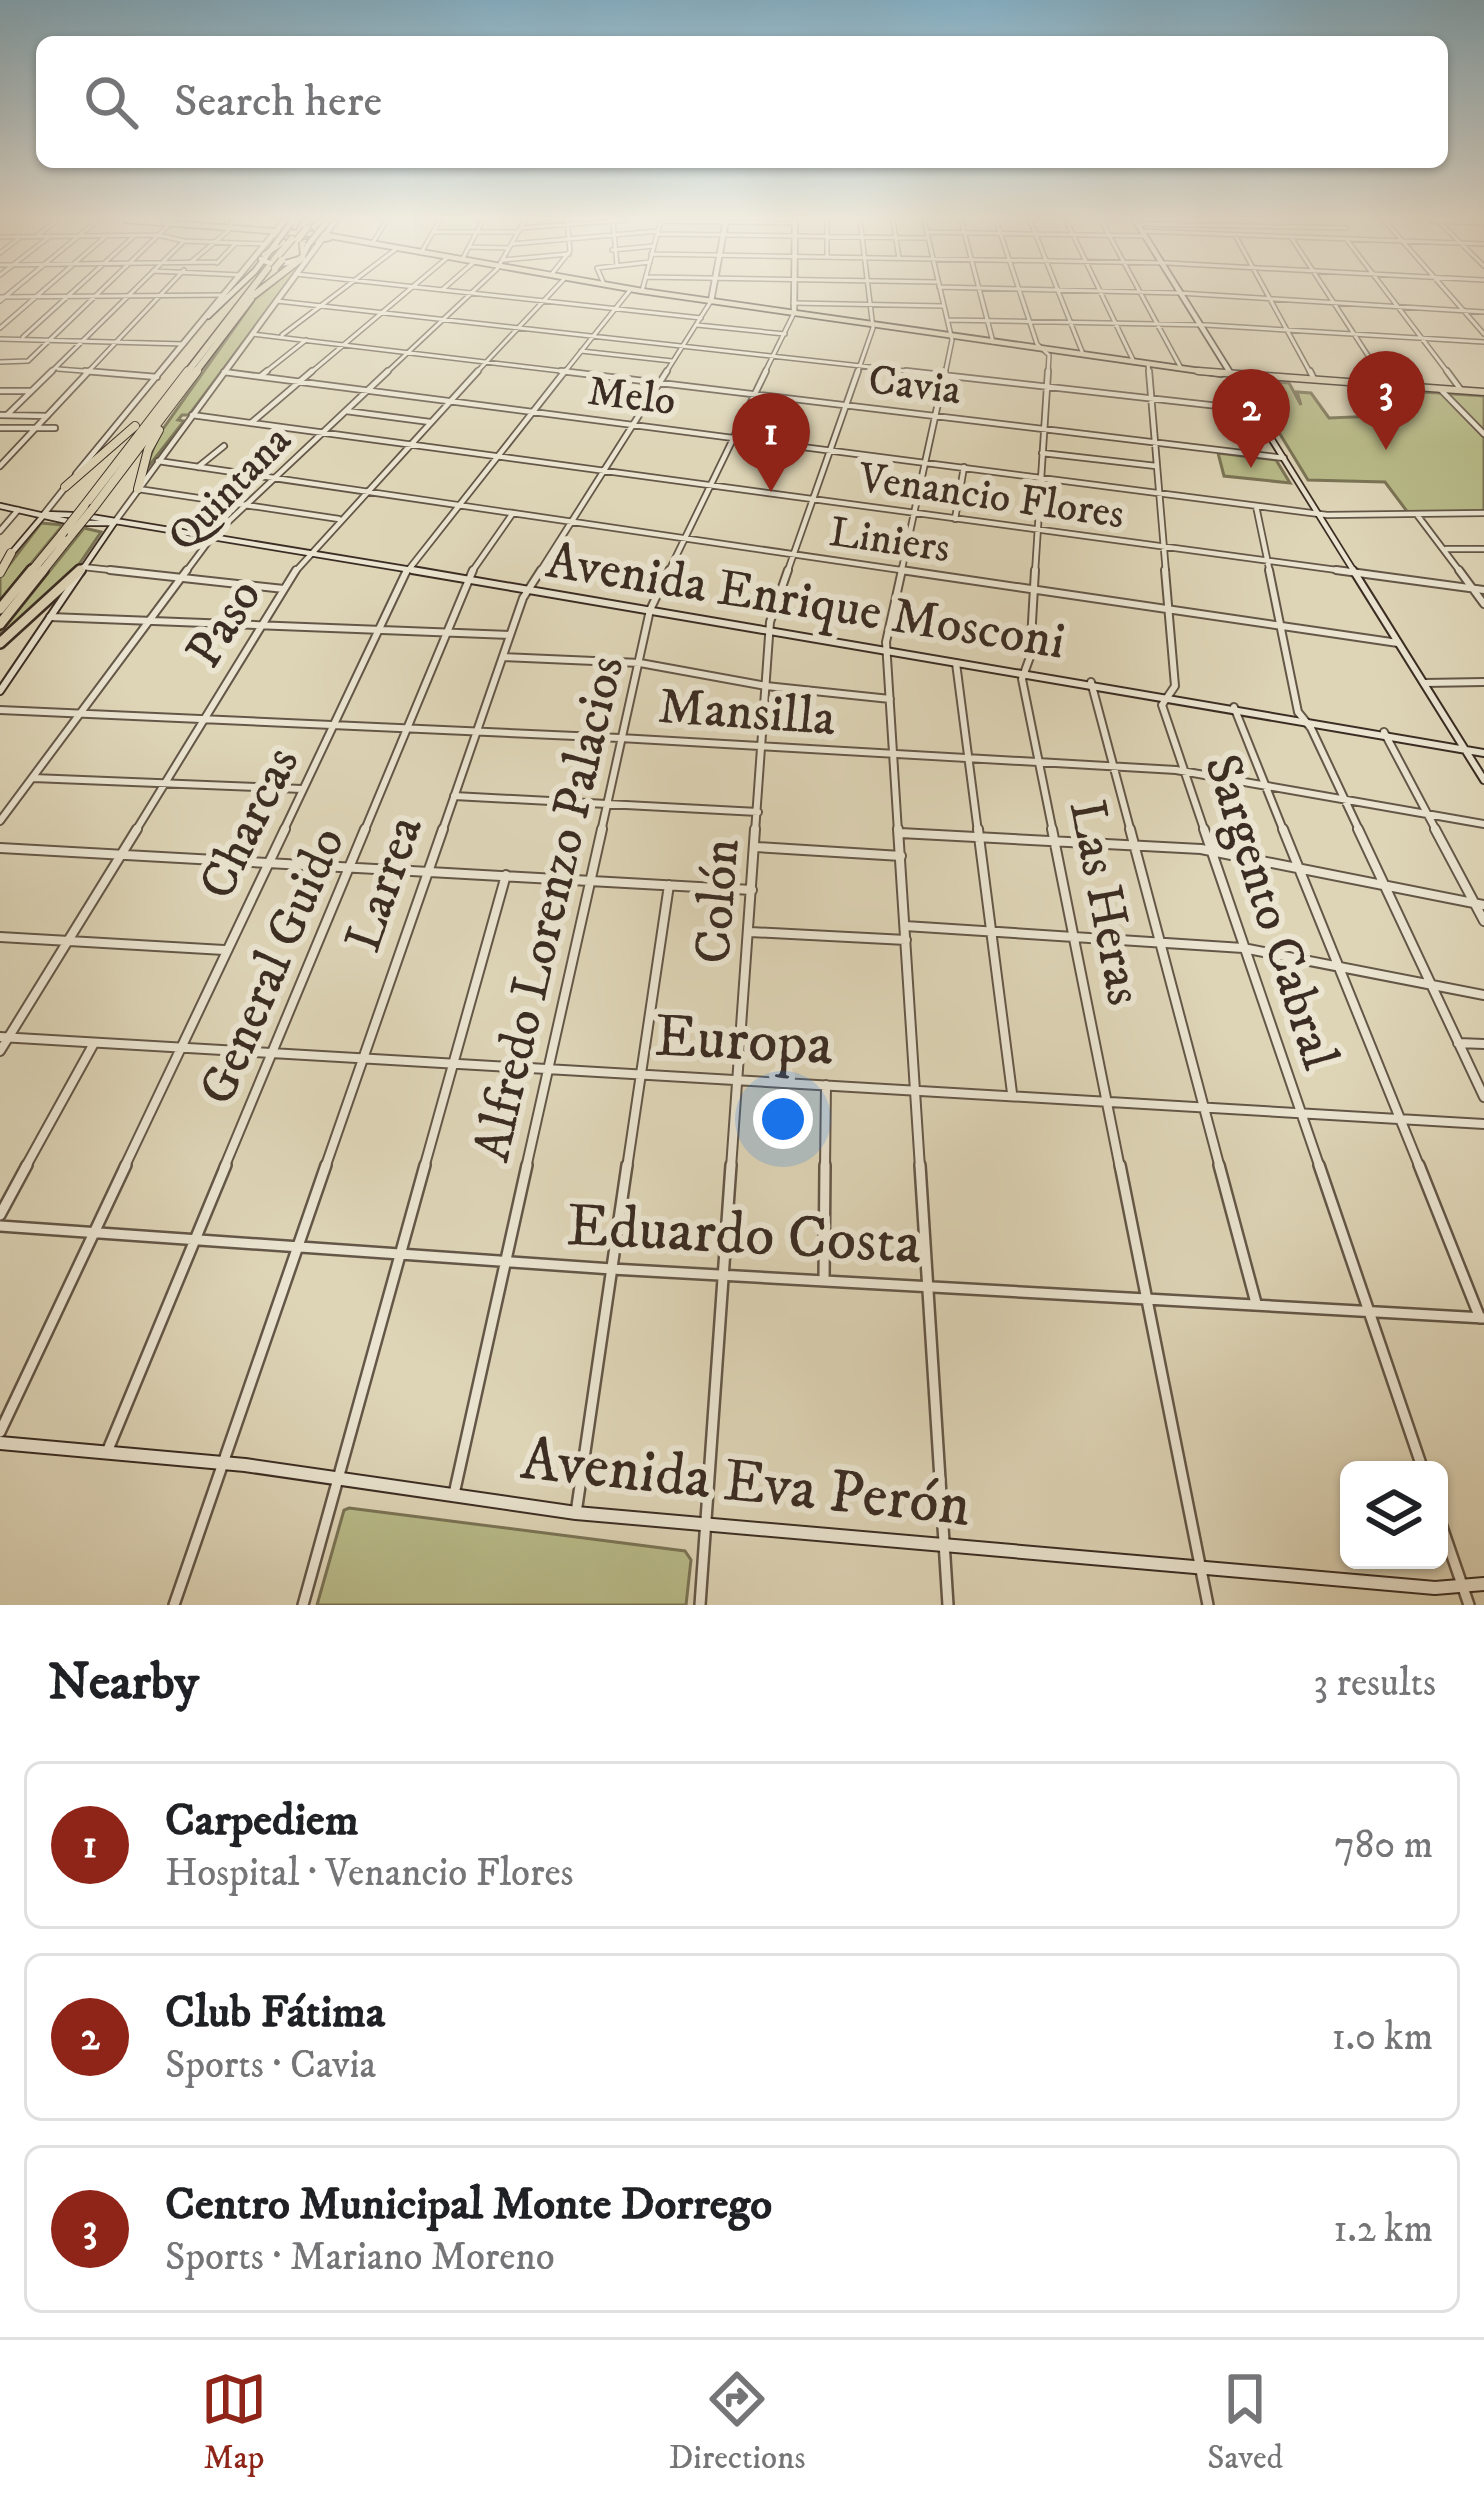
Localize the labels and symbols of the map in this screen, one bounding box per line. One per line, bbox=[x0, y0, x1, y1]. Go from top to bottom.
pin: 3 bbox=[1347, 351, 1425, 450]
street label: Cavia bbox=[865, 355, 964, 417]
street label: Melo bbox=[585, 366, 679, 428]
pin: 2 bbox=[1212, 369, 1290, 468]
pin: 1 bbox=[732, 393, 810, 492]
street label: Quintana bbox=[158, 415, 303, 563]
street label: Venancio Flores bbox=[855, 452, 1128, 541]
street label: Liniers bbox=[826, 507, 953, 575]
street label: Avenida Enrique Mosconi bbox=[542, 529, 1069, 675]
street label: Paso bbox=[173, 567, 276, 680]
street label: Alfredo Lorenzo Palacios bbox=[461, 650, 639, 1167]
street label: Mansilla bbox=[656, 675, 838, 751]
street label: Charcas bbox=[185, 737, 314, 910]
street label: Sargento Cabral bbox=[1189, 747, 1351, 1078]
street label: Las Heras bbox=[1054, 795, 1156, 1010]
street label: Larrea bbox=[332, 807, 438, 960]
street label: General Guido bbox=[186, 818, 360, 1114]
street label: Colón bbox=[682, 837, 754, 966]
street label: Europa bbox=[653, 999, 835, 1084]
your location bbox=[753, 1089, 813, 1149]
street label: Eduardo Costa bbox=[565, 1189, 923, 1282]
street label: Avenida Eva Perón bbox=[517, 1423, 974, 1544]

